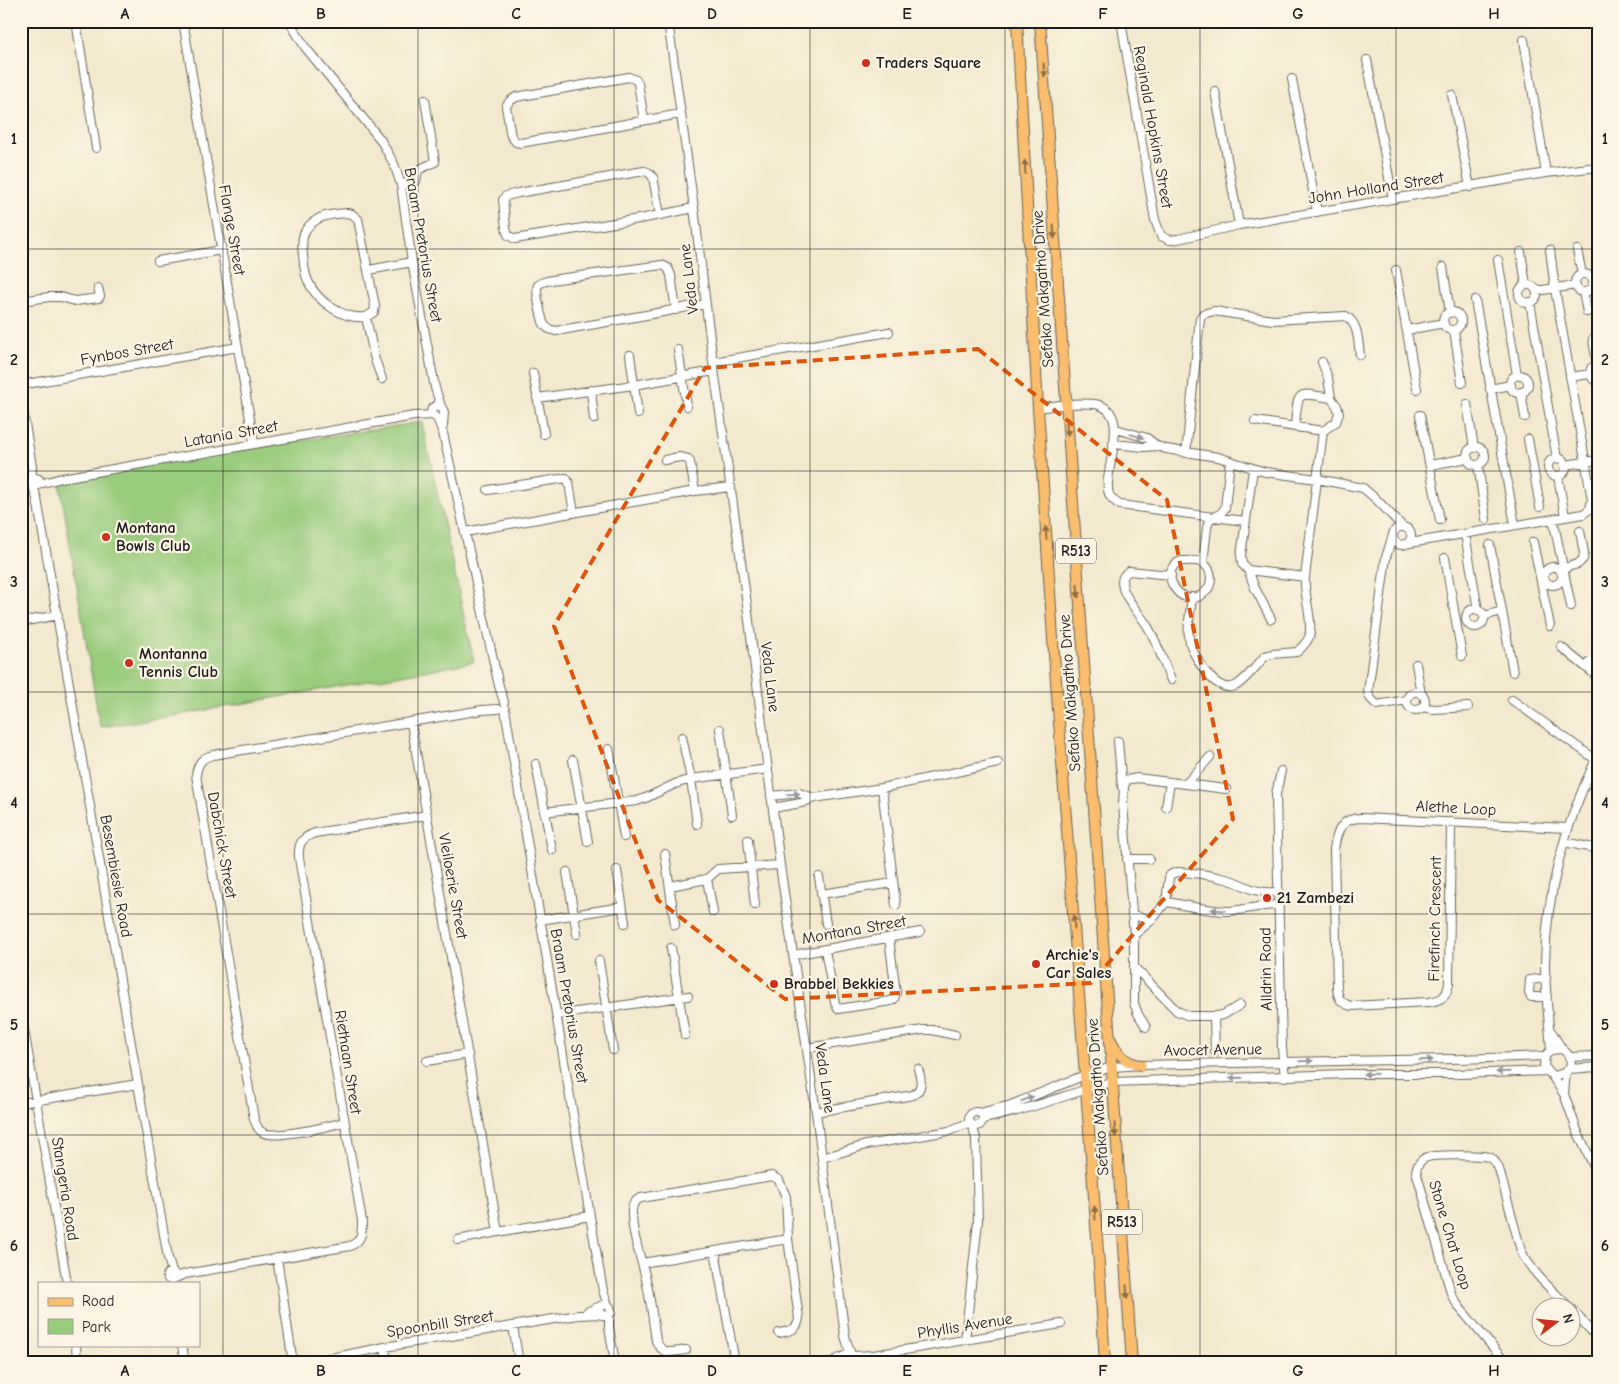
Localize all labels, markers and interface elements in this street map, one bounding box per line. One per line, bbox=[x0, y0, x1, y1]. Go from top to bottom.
text: A bbox=[121, 5, 130, 23]
text: B bbox=[316, 5, 326, 23]
text: C bbox=[511, 5, 521, 23]
text: D bbox=[707, 5, 717, 23]
text: E bbox=[902, 5, 912, 23]
text: F bbox=[1098, 5, 1108, 23]
text: G bbox=[1292, 5, 1304, 23]
text: H bbox=[1488, 5, 1500, 23]
street label: Reginald Hopkins Street bbox=[1130, 44, 1176, 210]
place label: Traders Square bbox=[876, 54, 981, 72]
marker: Traders Square bbox=[860, 57, 872, 69]
one-way arrow bbox=[1040, 62, 1048, 78]
text: 1 bbox=[11, 130, 17, 148]
text: 1 bbox=[1602, 130, 1608, 148]
one-way arrow bbox=[1020, 158, 1028, 174]
street label: Braam Pretorius Street bbox=[401, 166, 446, 324]
street label: John Holland Street bbox=[1307, 168, 1445, 208]
street label: Flange Street bbox=[215, 183, 249, 277]
street label: Sefako Makgatho Drive bbox=[1029, 210, 1057, 368]
one-way arrow bbox=[1051, 224, 1059, 240]
street label: Veda Lane bbox=[676, 243, 702, 315]
street label: Fynbos Street bbox=[79, 335, 175, 369]
text: 2 bbox=[10, 351, 18, 369]
text: 2 bbox=[1601, 351, 1609, 369]
street label: Latania Street bbox=[183, 417, 280, 451]
one-way arrow bbox=[1064, 421, 1072, 437]
one-way arrow bbox=[1130, 432, 1145, 440]
place label: Montana Bowls Club bbox=[116, 519, 190, 555]
one-way arrow bbox=[1042, 524, 1050, 540]
marker: Montana Bowls Club bbox=[100, 531, 112, 543]
road number: R513 bbox=[1056, 538, 1096, 564]
text: 3 bbox=[10, 573, 18, 591]
text: 3 bbox=[1601, 573, 1609, 591]
one-way arrow bbox=[1075, 583, 1083, 599]
street label: Sefako Makgatho Drive bbox=[1056, 614, 1084, 772]
street label: Veda Lane bbox=[757, 641, 783, 713]
place label: Montanna Tennis Club bbox=[139, 645, 218, 681]
marker: Montanna Tennis Club bbox=[123, 657, 135, 669]
street label: Dabchick Street bbox=[204, 790, 240, 900]
one-way arrow bbox=[785, 790, 801, 798]
text: 4 bbox=[10, 794, 18, 812]
text: 4 bbox=[1601, 794, 1609, 812]
street label: Alethe Loop bbox=[1415, 797, 1497, 819]
street label: Besembiesie Road bbox=[96, 813, 136, 939]
street label: Vleiloerie Street bbox=[435, 832, 471, 941]
street label: Firefinch Crescent bbox=[1425, 856, 1445, 982]
place label: 21 Zambezi bbox=[1277, 889, 1354, 907]
marker: 21 Zambezi bbox=[1261, 892, 1273, 904]
one-way arrow bbox=[1210, 906, 1226, 914]
street label: Montana Street bbox=[800, 912, 908, 948]
one-way arrow bbox=[1069, 913, 1077, 929]
street label: Braam Pretorius Street bbox=[547, 927, 592, 1085]
street label: Alldrin Road bbox=[1256, 927, 1276, 1011]
place label: Archie's Car Sales bbox=[1046, 946, 1111, 982]
marker: Archie's Car Sales bbox=[1030, 958, 1042, 970]
place label: Brabbel Bekkies bbox=[784, 975, 894, 993]
marker: Brabbel Bekkies bbox=[768, 978, 780, 990]
street label: Riethaan Street bbox=[331, 1009, 365, 1116]
text: 5 bbox=[10, 1016, 18, 1034]
text: 5 bbox=[1601, 1016, 1609, 1034]
street label: Sefako Makgatho Drive bbox=[1084, 1018, 1112, 1176]
street label: Avocet Avenue bbox=[1164, 1040, 1262, 1060]
street label: Veda Lane bbox=[811, 1042, 839, 1114]
one-way arrow bbox=[1418, 1056, 1434, 1064]
one-way arrow bbox=[1298, 1057, 1314, 1065]
one-way arrow bbox=[1495, 1069, 1511, 1077]
one-way arrow bbox=[1362, 1070, 1378, 1078]
one-way arrow bbox=[1228, 1074, 1244, 1082]
one-way arrow bbox=[1020, 1095, 1035, 1103]
one-way arrow bbox=[1112, 1122, 1120, 1138]
street label: Stangeria Road bbox=[48, 1136, 82, 1242]
street label: Stone Chat Loop bbox=[1425, 1178, 1475, 1292]
one-way arrow bbox=[1091, 1205, 1099, 1221]
road number: R513 bbox=[1102, 1210, 1142, 1234]
text: 6 bbox=[10, 1237, 18, 1255]
text: 6 bbox=[1601, 1237, 1609, 1255]
legend bbox=[38, 1282, 200, 1346]
one-way arrow bbox=[1123, 1285, 1131, 1301]
text: Road bbox=[82, 1292, 114, 1310]
north arrow bbox=[1532, 1296, 1582, 1346]
street label: Spoonbill Street bbox=[385, 1307, 495, 1341]
street label: Phyllis Avenue bbox=[916, 1310, 1014, 1342]
text: N bbox=[1559, 1312, 1577, 1325]
text: Park bbox=[82, 1318, 111, 1336]
text: A bbox=[121, 1362, 130, 1380]
text: B bbox=[316, 1362, 326, 1380]
text: C bbox=[511, 1362, 521, 1380]
text: D bbox=[707, 1362, 717, 1380]
text: E bbox=[902, 1362, 912, 1380]
text: F bbox=[1098, 1362, 1108, 1380]
text: G bbox=[1292, 1362, 1304, 1380]
text: H bbox=[1488, 1362, 1500, 1380]

